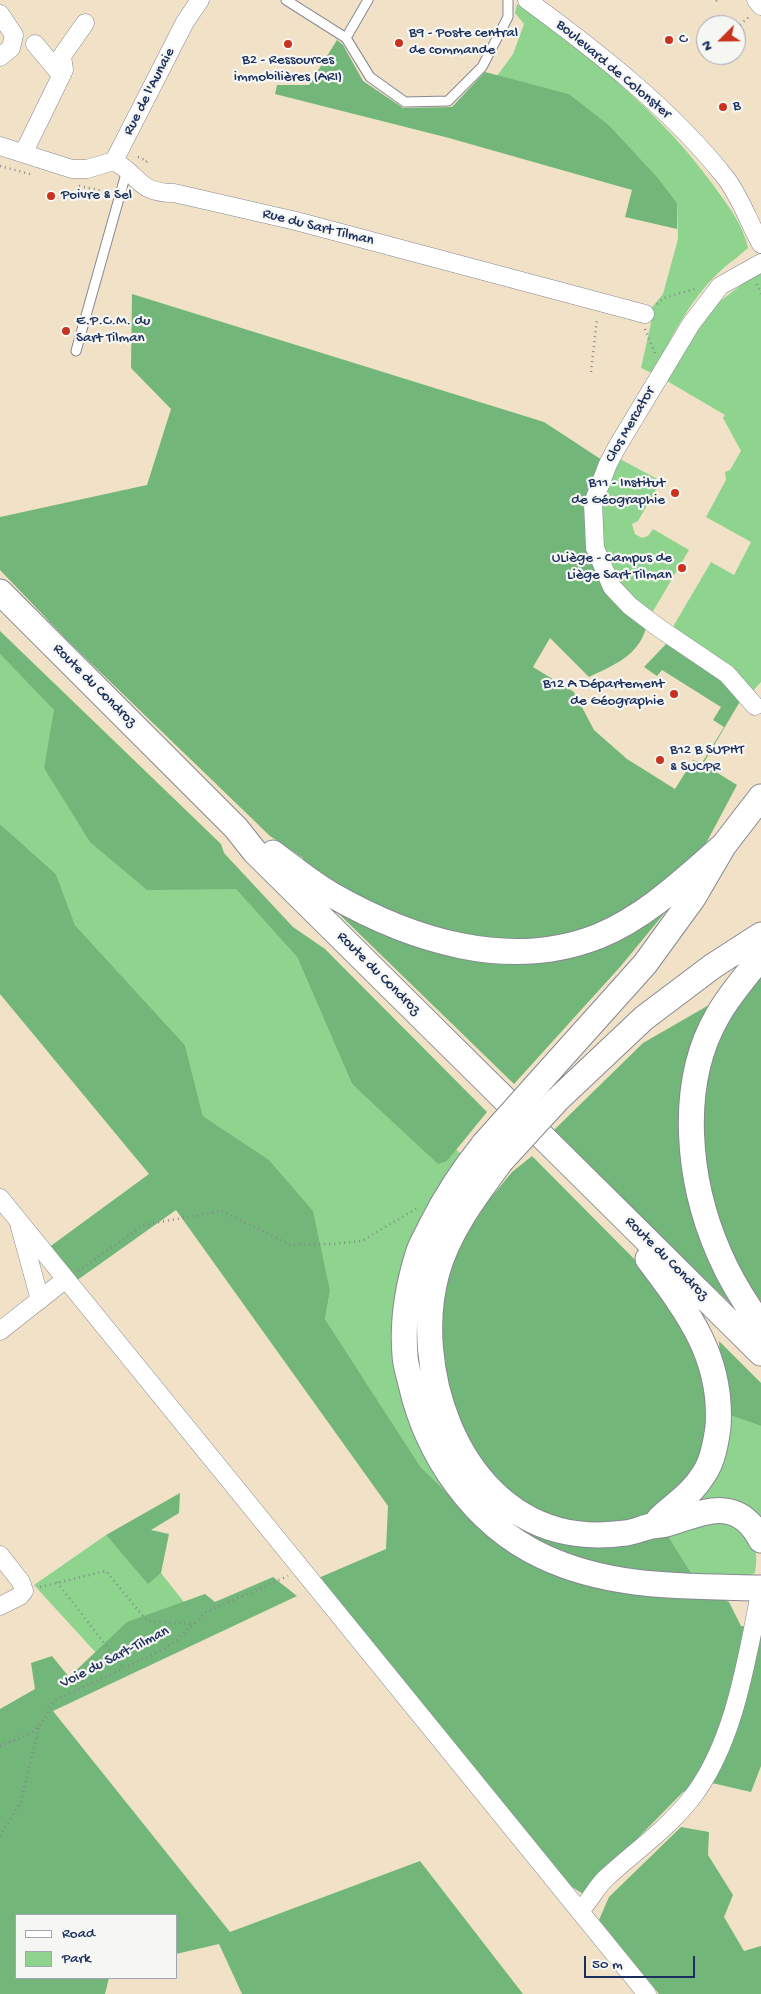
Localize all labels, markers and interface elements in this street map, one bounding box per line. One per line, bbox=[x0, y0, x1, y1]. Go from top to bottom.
north arrow bbox=[696, 15, 746, 65]
street label: Boulevard de Colonster bbox=[552, 16, 674, 124]
place label: B9 - Poste central de commande bbox=[409, 25, 518, 60]
place label: C bbox=[679, 31, 687, 49]
marker: C bbox=[663, 34, 675, 46]
marker: B9 - Poste central de commande bbox=[393, 37, 405, 49]
marker: B2 - Ressources immobilières (ARI) bbox=[282, 38, 294, 50]
text: N bbox=[698, 38, 717, 53]
street label: Rue de l'Aunaie bbox=[120, 45, 180, 139]
place label: B2 - Ressources immobilières (ARI) bbox=[234, 52, 342, 87]
place label: B bbox=[733, 98, 741, 116]
marker: B bbox=[717, 101, 729, 113]
place label: Poivre & Sel bbox=[61, 187, 132, 205]
marker: Poivre & Sel bbox=[45, 190, 57, 202]
street label: Rue du Sart Tilman bbox=[260, 205, 376, 251]
place label: E.P.C.M. du Sart Tilman bbox=[76, 313, 150, 348]
marker: E.P.C.M. du Sart Tilman bbox=[60, 325, 72, 337]
street label: Clos Mercator bbox=[602, 384, 660, 466]
place label: B11 - Institut de Géographie bbox=[571, 475, 665, 510]
marker: B11 - Institut de Géographie bbox=[669, 487, 681, 499]
place label: ULiège - Campus de Liège Sart Tilman bbox=[552, 550, 672, 585]
marker: ULiège - Campus de Liège Sart Tilman bbox=[676, 562, 688, 574]
street label: Route du Condroz bbox=[48, 640, 140, 732]
place label: B12 A Département de Géographie bbox=[543, 676, 664, 711]
marker: B12 A Département de Géographie bbox=[668, 688, 680, 700]
place label: B12 B SUPHT & SUCPR bbox=[670, 742, 744, 777]
marker: B12 B SUPHT & SUCPR bbox=[654, 754, 666, 766]
street label: Route du Condroz bbox=[332, 928, 424, 1020]
street label: Route du Condroz bbox=[620, 1213, 712, 1305]
street label: Voie du Sart-Tilman bbox=[57, 1623, 173, 1693]
legend bbox=[15, 1914, 178, 1979]
text: Road bbox=[62, 1925, 95, 1943]
scale bar bbox=[586, 1946, 697, 1978]
text: Park bbox=[62, 1950, 91, 1968]
text: 50 m bbox=[592, 1956, 623, 1974]

